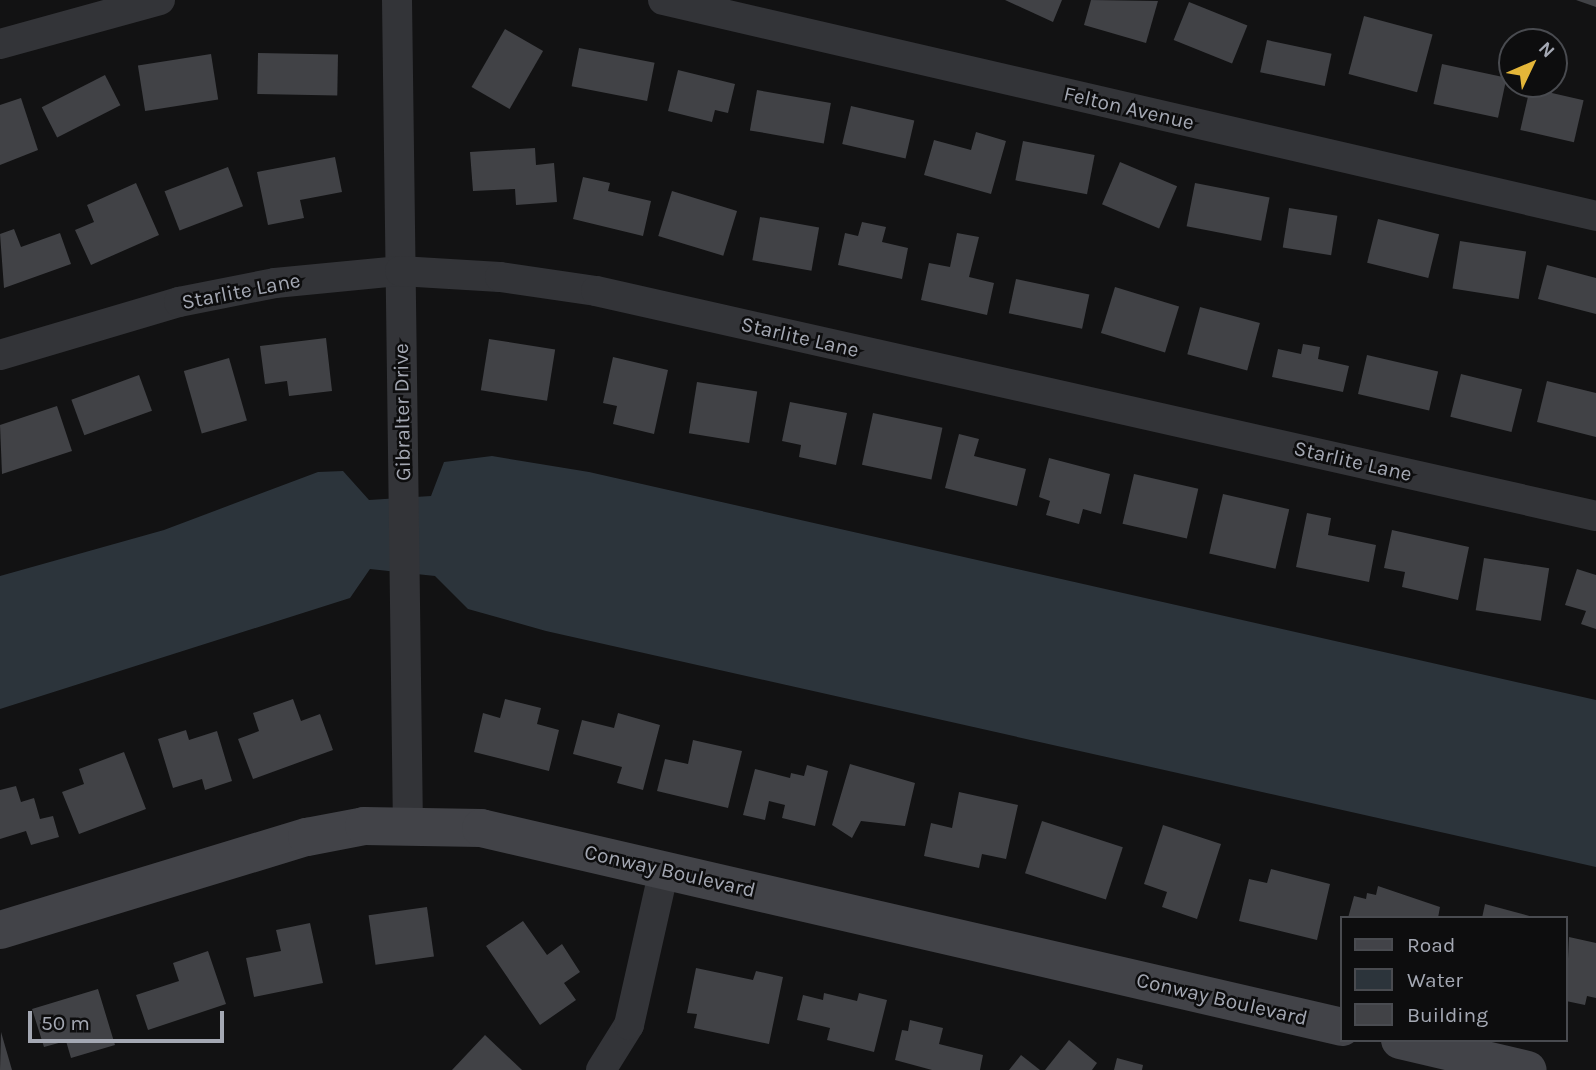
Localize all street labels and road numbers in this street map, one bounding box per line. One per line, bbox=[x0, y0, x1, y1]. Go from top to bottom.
street label: Felton Avenue bbox=[1061, 81, 1197, 135]
street label: Starlite Lane bbox=[180, 267, 302, 315]
street label: Starlite Lane bbox=[739, 311, 861, 363]
street label: Gibralter Drive bbox=[388, 343, 416, 481]
street label: Starlite Lane bbox=[1292, 435, 1414, 487]
street label: Conway Boulevard bbox=[582, 839, 758, 903]
street label: Conway Boulevard bbox=[1134, 967, 1310, 1031]

